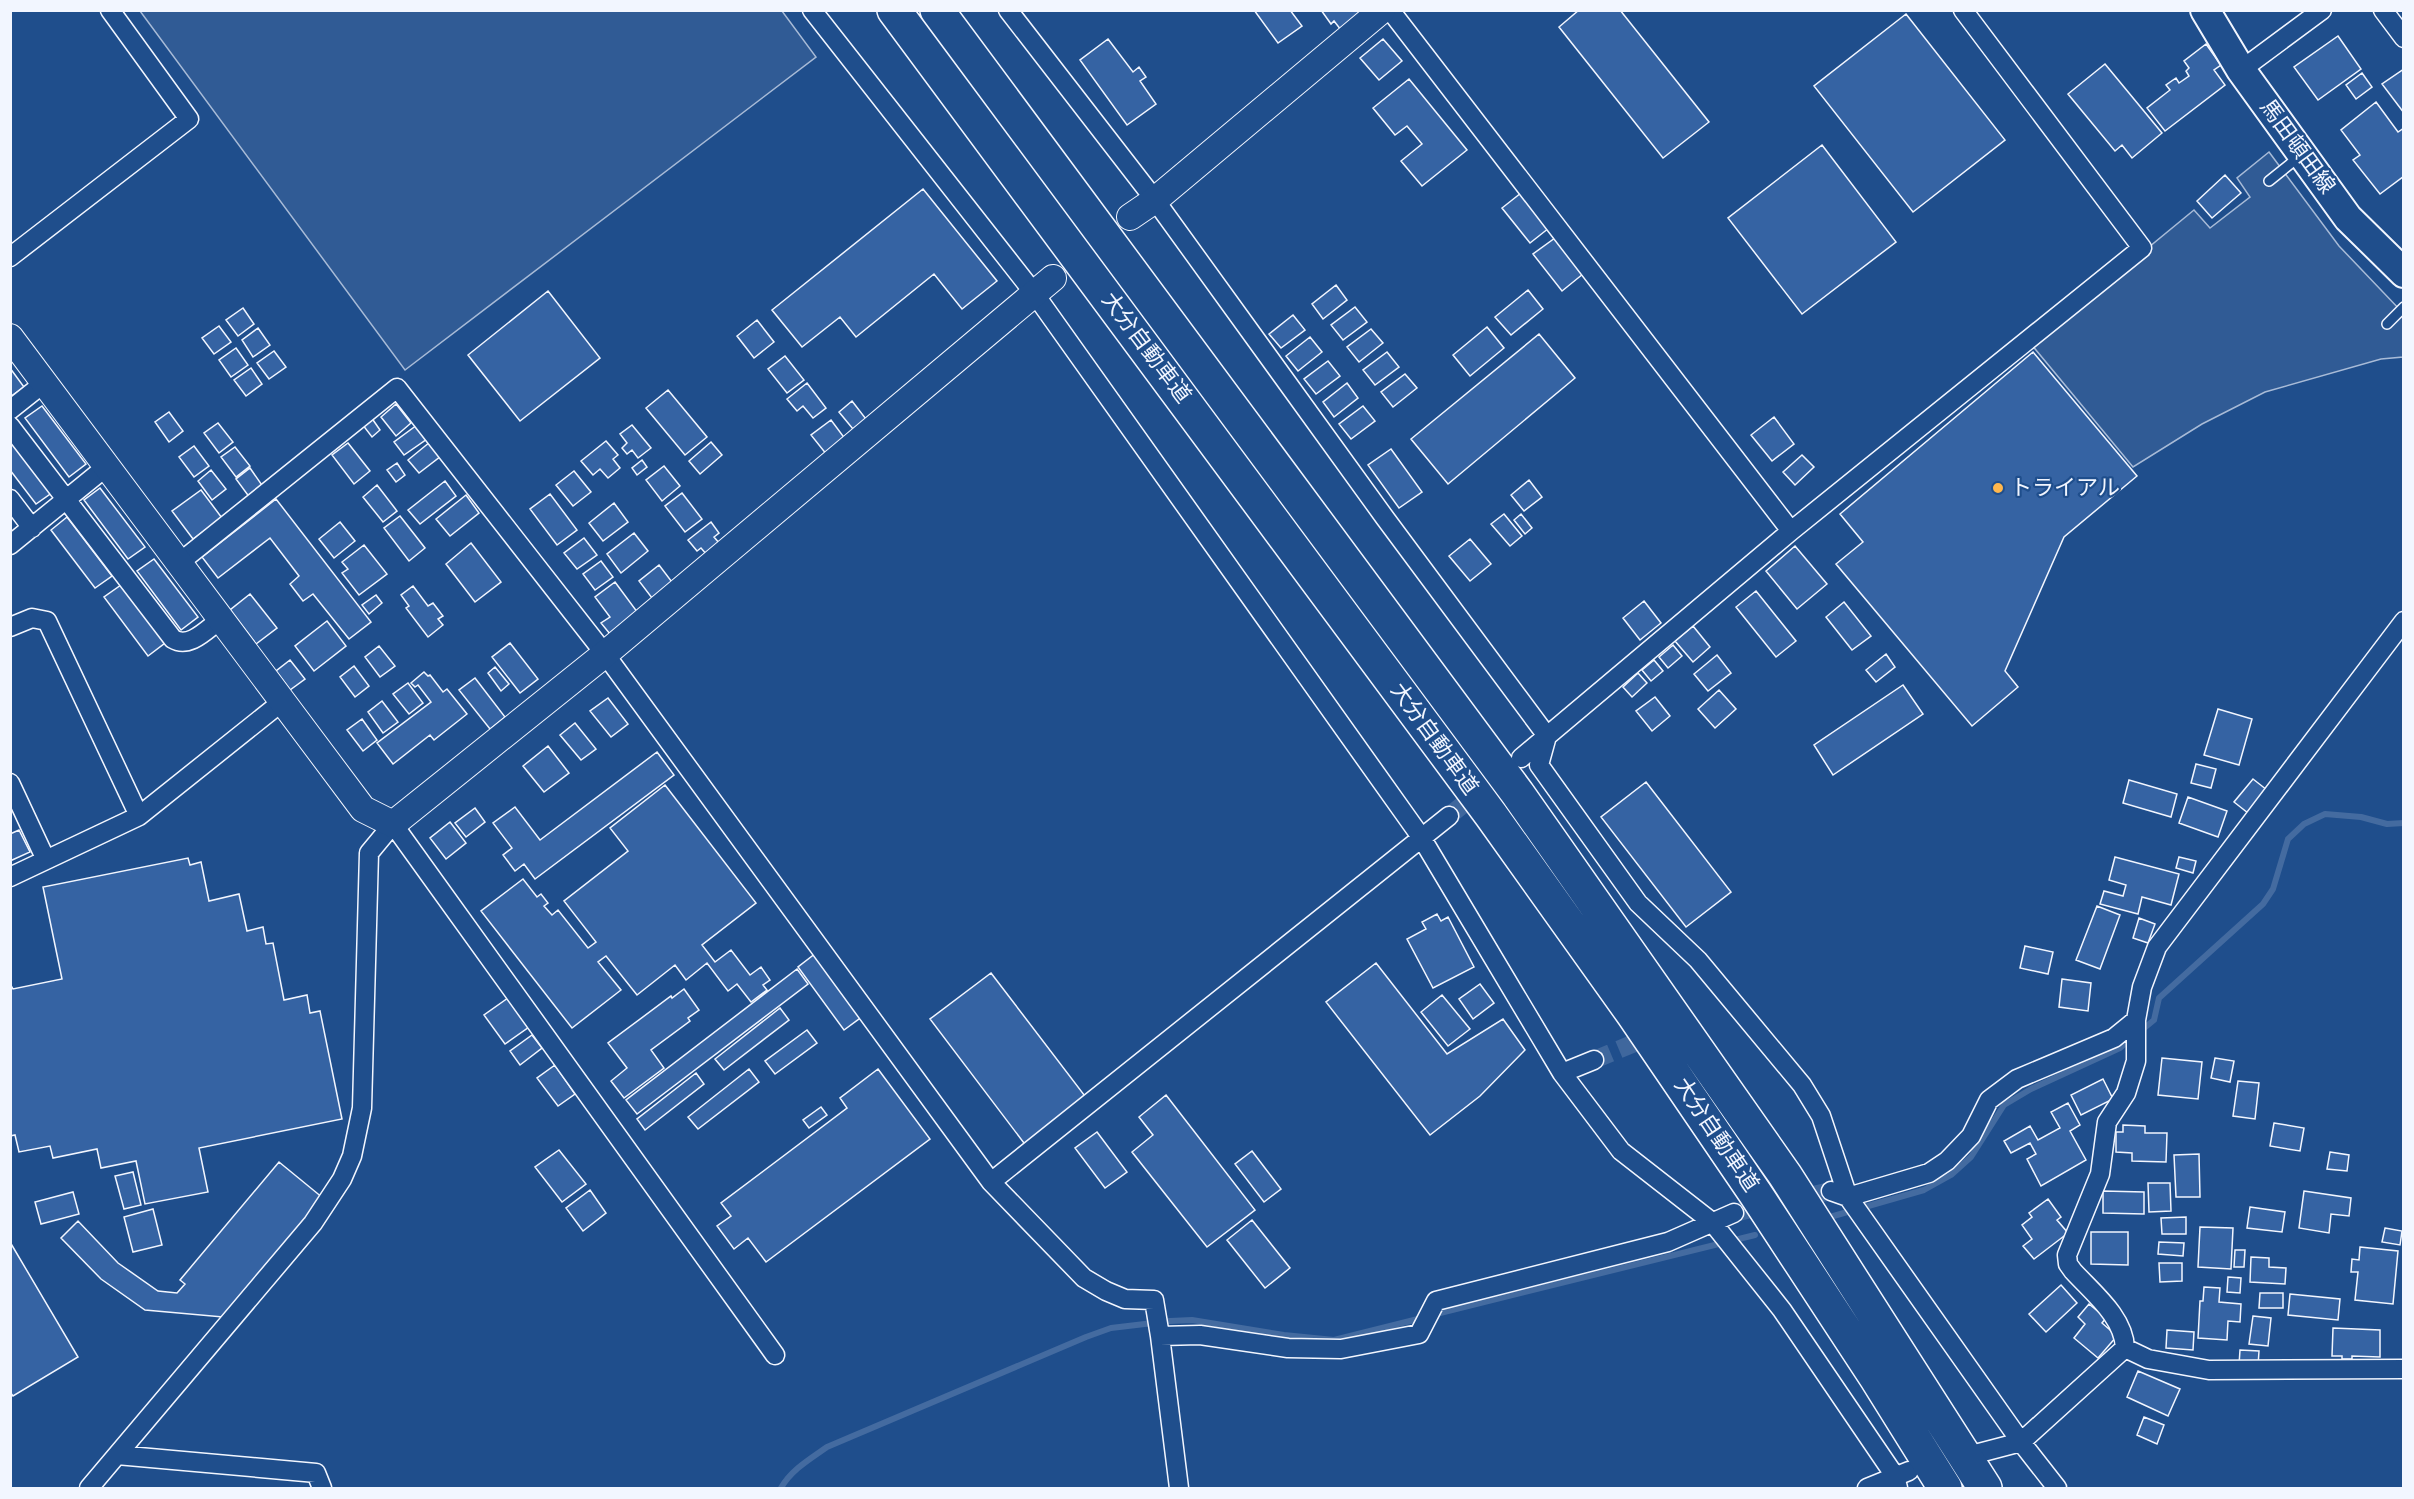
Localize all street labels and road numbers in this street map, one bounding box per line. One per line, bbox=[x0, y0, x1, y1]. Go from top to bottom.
street label: 馬田頓田線 bbox=[2251, 93, 2343, 201]
street label: 大分自動車道 bbox=[1093, 285, 1199, 411]
street label: 大分自動車道 bbox=[1382, 676, 1486, 802]
street label: 大分自動車道 bbox=[1665, 1071, 1767, 1199]

